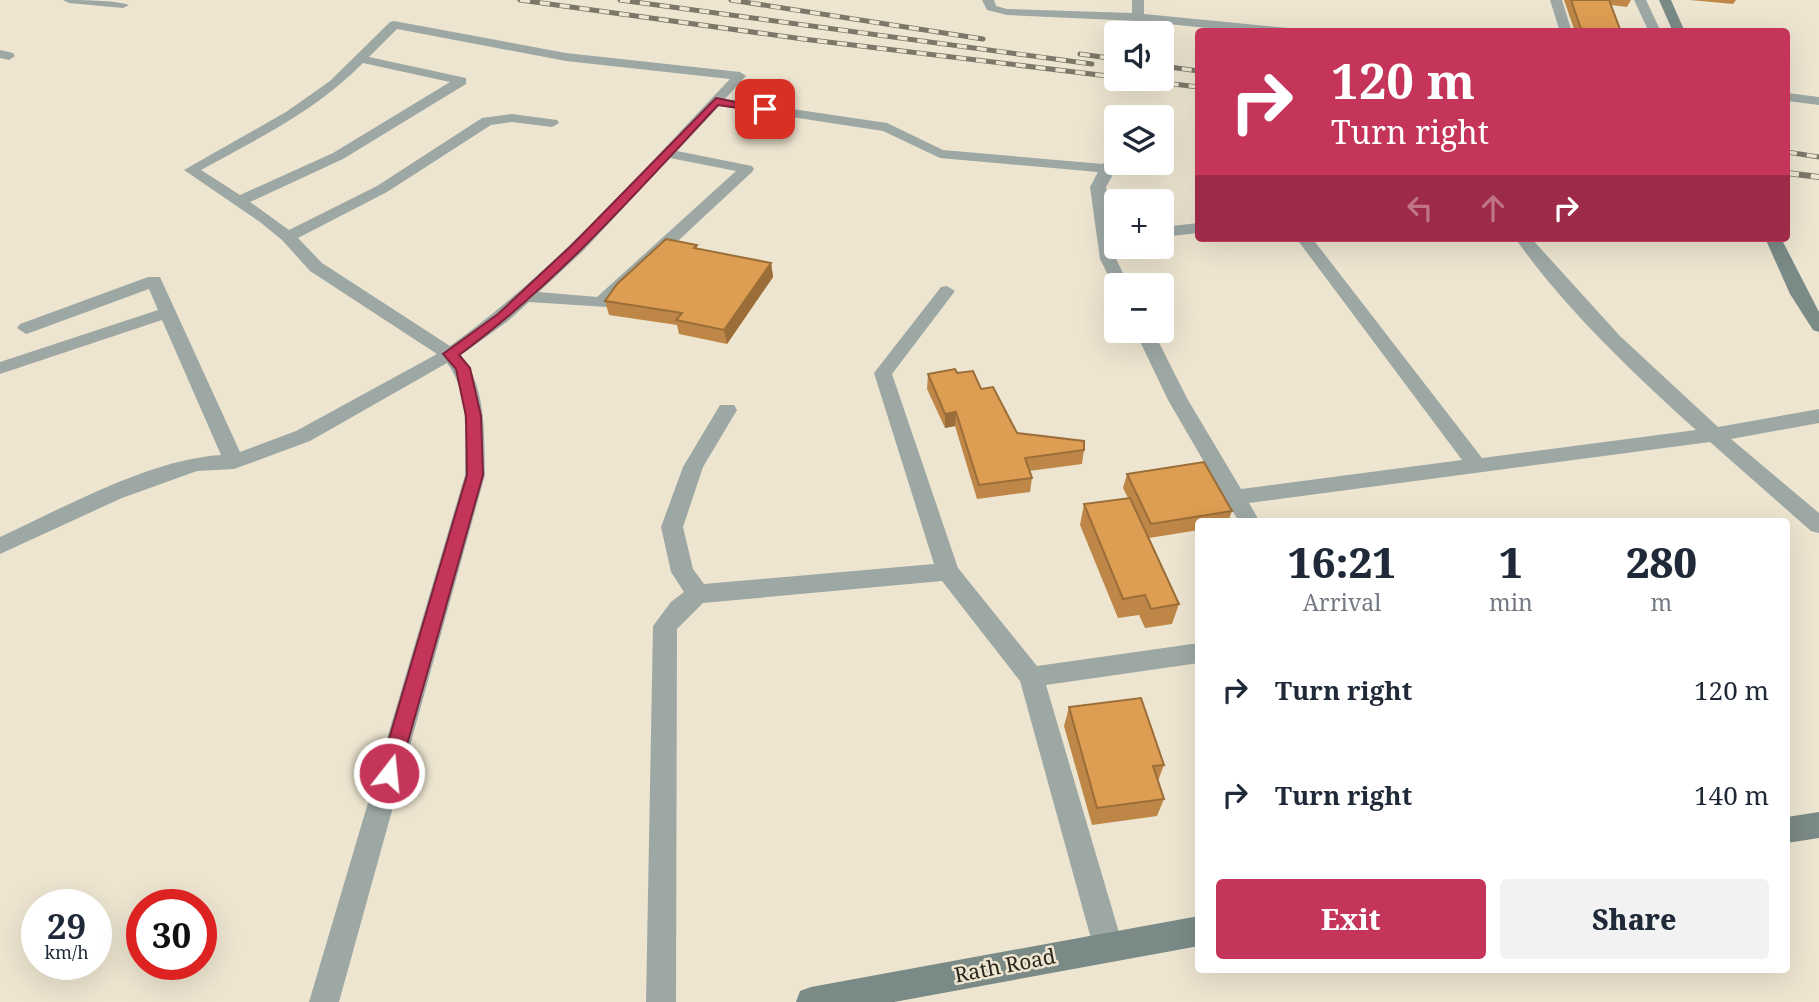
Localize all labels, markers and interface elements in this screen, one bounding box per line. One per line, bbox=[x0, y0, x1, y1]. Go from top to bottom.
map controls bbox=[1104, 21, 1174, 343]
button: sound bbox=[1104, 21, 1174, 91]
text: 120 m bbox=[1331, 47, 1475, 113]
icon: right bbox=[1216, 56, 1307, 147]
pin bbox=[735, 79, 795, 139]
icon: arrive bbox=[746, 90, 784, 128]
button: layers bbox=[1104, 105, 1174, 175]
text: Turn right bbox=[1331, 110, 1489, 153]
button: + bbox=[1104, 189, 1174, 259]
icon: left bbox=[1401, 189, 1439, 227]
icon: ahead bbox=[1474, 189, 1512, 227]
icon: right bbox=[1547, 189, 1585, 227]
button: − bbox=[1104, 273, 1174, 343]
text: 16:21 bbox=[1288, 533, 1396, 590]
text: 1 bbox=[1499, 533, 1523, 590]
text: 280 bbox=[1626, 533, 1697, 590]
text: Arrival bbox=[1303, 586, 1381, 618]
text: min bbox=[1489, 586, 1533, 618]
text: m bbox=[1651, 586, 1672, 618]
icon: right bbox=[1216, 671, 1254, 709]
text: Turn right bbox=[1275, 672, 1412, 708]
text: 120 m bbox=[1694, 672, 1769, 708]
position arrow bbox=[352, 736, 426, 810]
icon: right bbox=[1216, 776, 1254, 814]
text: Turn right bbox=[1275, 777, 1412, 813]
text: 140 m bbox=[1694, 777, 1769, 813]
button: Exit bbox=[1216, 879, 1486, 959]
button: Share bbox=[1500, 879, 1769, 959]
speed limit sign: 30 bbox=[126, 889, 217, 980]
text: 29 bbox=[47, 902, 86, 949]
text: km/h bbox=[44, 940, 89, 964]
street label: Rath Road bbox=[952, 941, 1058, 989]

